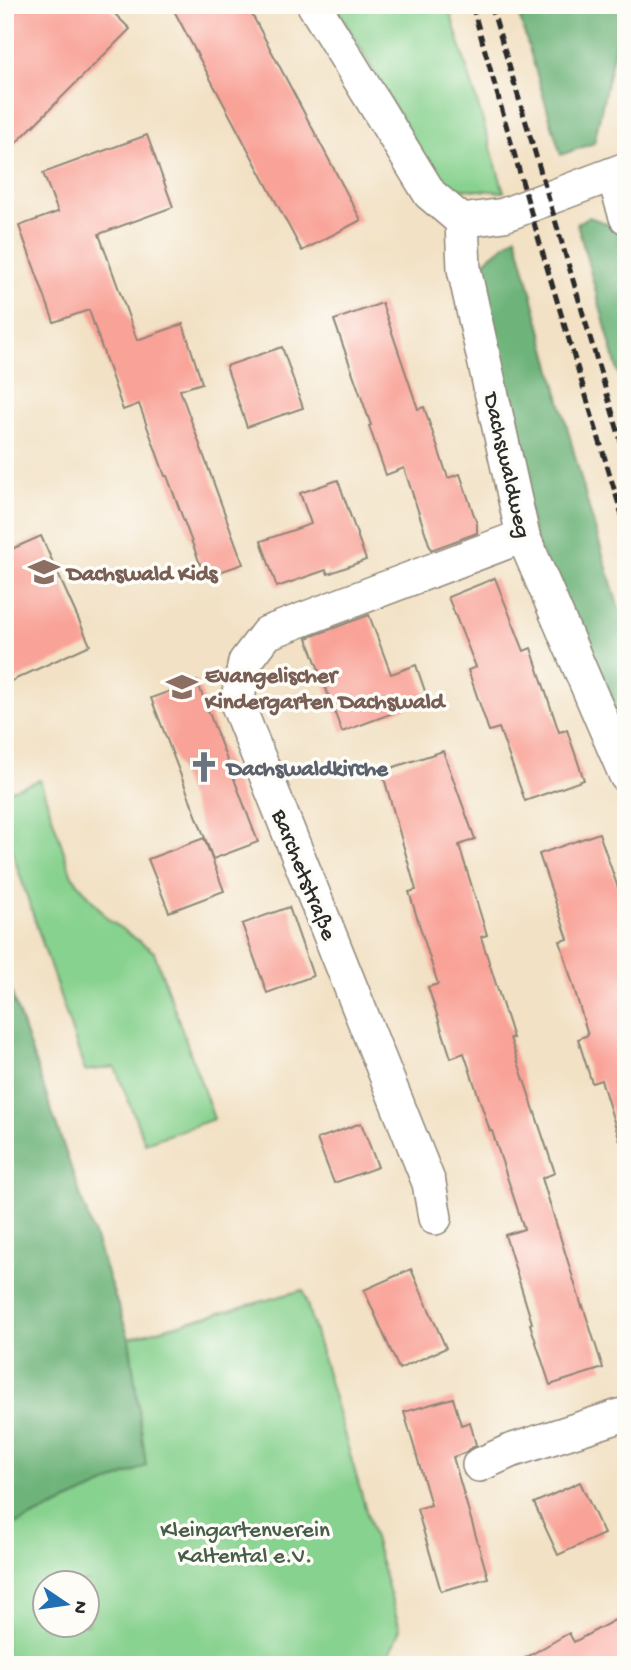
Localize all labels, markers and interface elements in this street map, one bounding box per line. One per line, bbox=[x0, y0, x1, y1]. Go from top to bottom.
street label: Dachswaldweg bbox=[475, 389, 535, 541]
school or university icon: Dachswald Kids bbox=[27, 555, 61, 589]
place label: Dachswald Kids bbox=[65, 562, 219, 589]
place label: Evangelischer Kindergarten Dachswald bbox=[204, 664, 447, 717]
school or university icon: Evangelischer Kindergarten Dachswald bbox=[165, 670, 199, 704]
church icon: Dachswaldkirche bbox=[187, 750, 221, 784]
place label: Dachswaldkirche bbox=[225, 757, 389, 784]
street label: Barchetstraße bbox=[264, 805, 342, 946]
park label: Kleingartenverein Kaltental e.V. bbox=[160, 1518, 330, 1571]
north arrow bbox=[32, 1568, 102, 1638]
text: N bbox=[67, 1598, 92, 1616]

